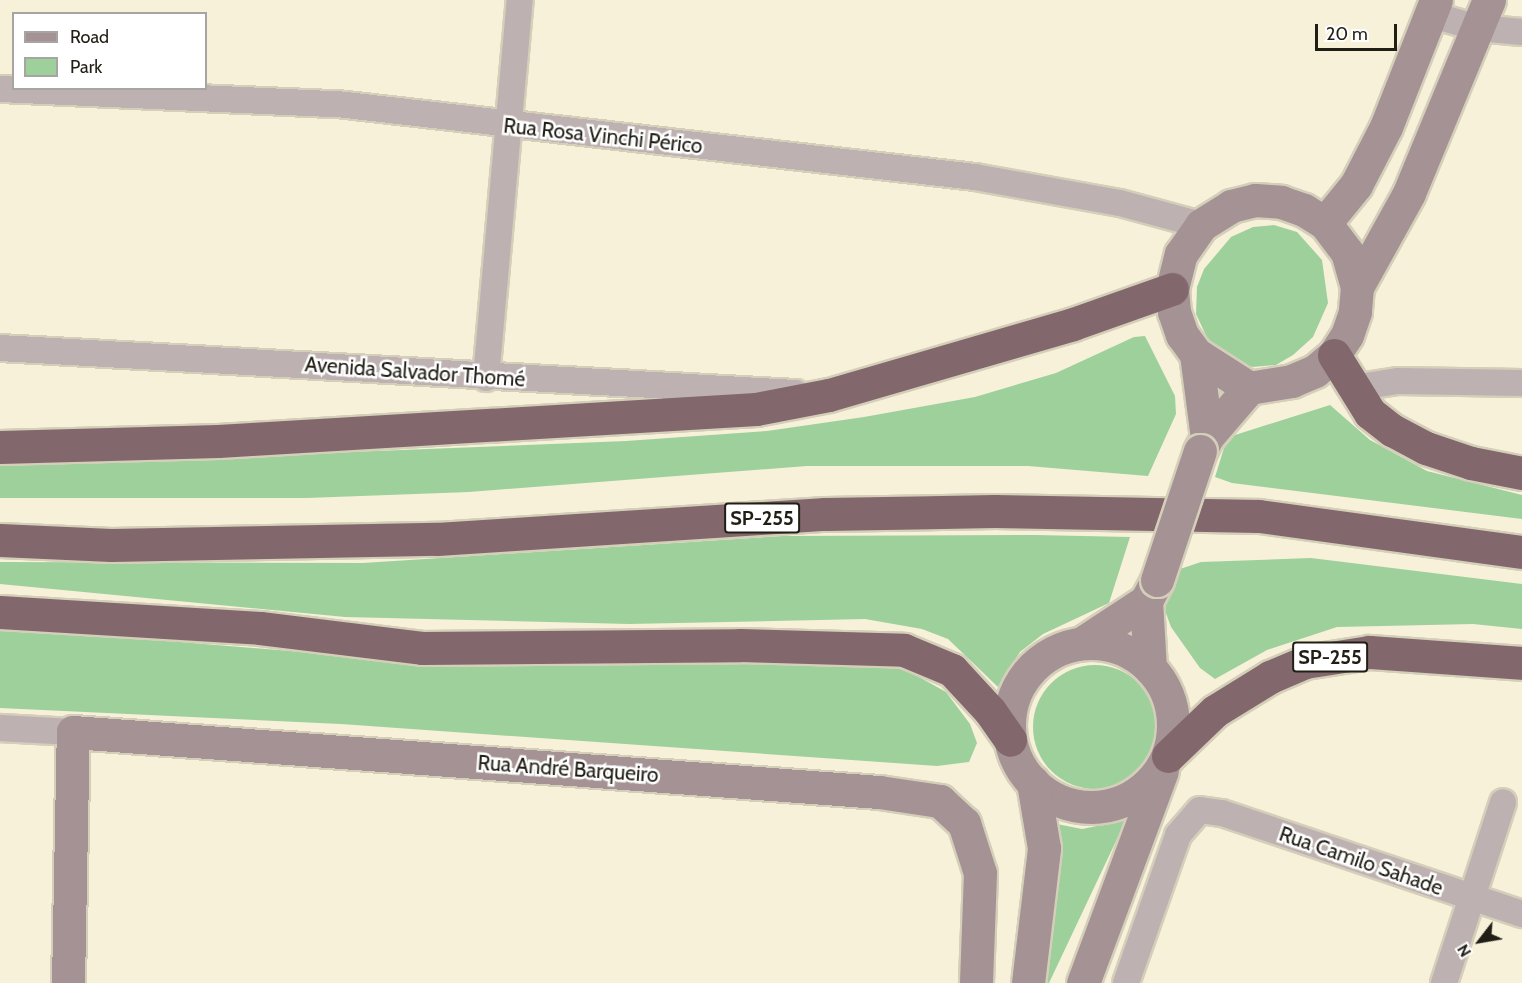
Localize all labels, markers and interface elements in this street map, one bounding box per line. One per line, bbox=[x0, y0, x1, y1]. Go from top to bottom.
legend bbox=[12, 12, 207, 90]
scale bar bbox=[1318, 12, 1400, 50]
text: 20 m bbox=[1326, 23, 1368, 45]
text: Road bbox=[70, 26, 109, 48]
text: Park bbox=[70, 56, 102, 78]
street label: Rua Rosa Vinchi Périco bbox=[502, 113, 704, 159]
street label: Avenida Salvador Thomé bbox=[304, 352, 526, 392]
road number: SP-255 bbox=[723, 501, 801, 535]
road number: SP-255 bbox=[1291, 640, 1369, 674]
street label: Rua André Barqueiro bbox=[477, 750, 659, 788]
street label: Rua Camilo Sahade bbox=[1276, 821, 1446, 901]
north arrow bbox=[1450, 911, 1510, 971]
text: N bbox=[1453, 941, 1475, 960]

